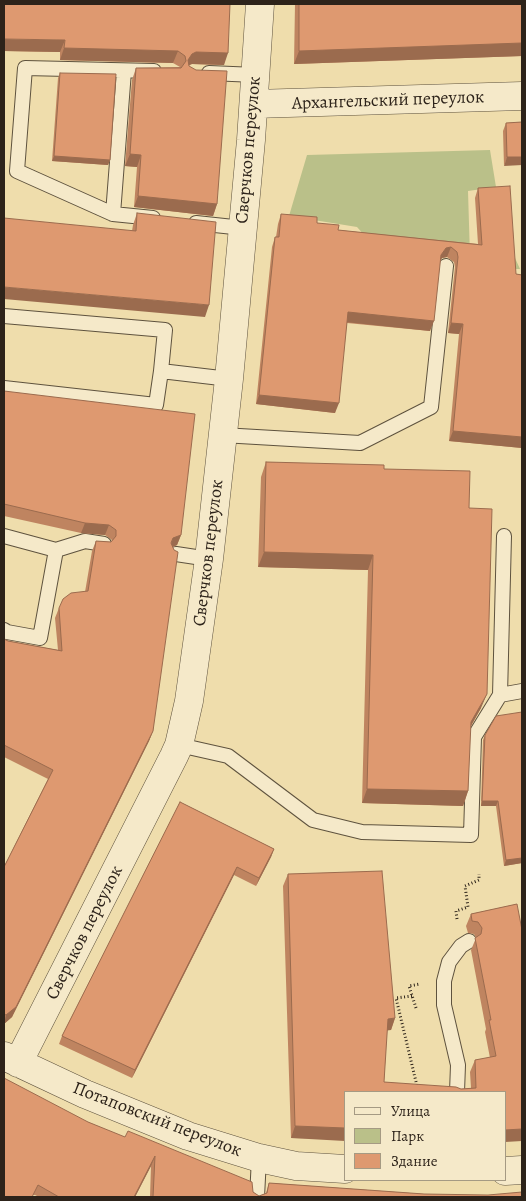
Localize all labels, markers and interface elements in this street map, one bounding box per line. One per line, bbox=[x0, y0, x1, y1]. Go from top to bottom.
street label: Сверчков переулок bbox=[232, 76, 266, 224]
street label: Архангельский переулок bbox=[291, 87, 485, 115]
street label: Сверчков переулок bbox=[189, 478, 229, 628]
street label: Сверчков переулок bbox=[42, 862, 128, 1004]
street label: Потаповский переулок bbox=[70, 1078, 244, 1162]
legend bbox=[344, 1091, 506, 1181]
text: Улица bbox=[391, 1101, 430, 1121]
text: Парк bbox=[391, 1126, 424, 1146]
text: Здание bbox=[391, 1151, 438, 1171]

